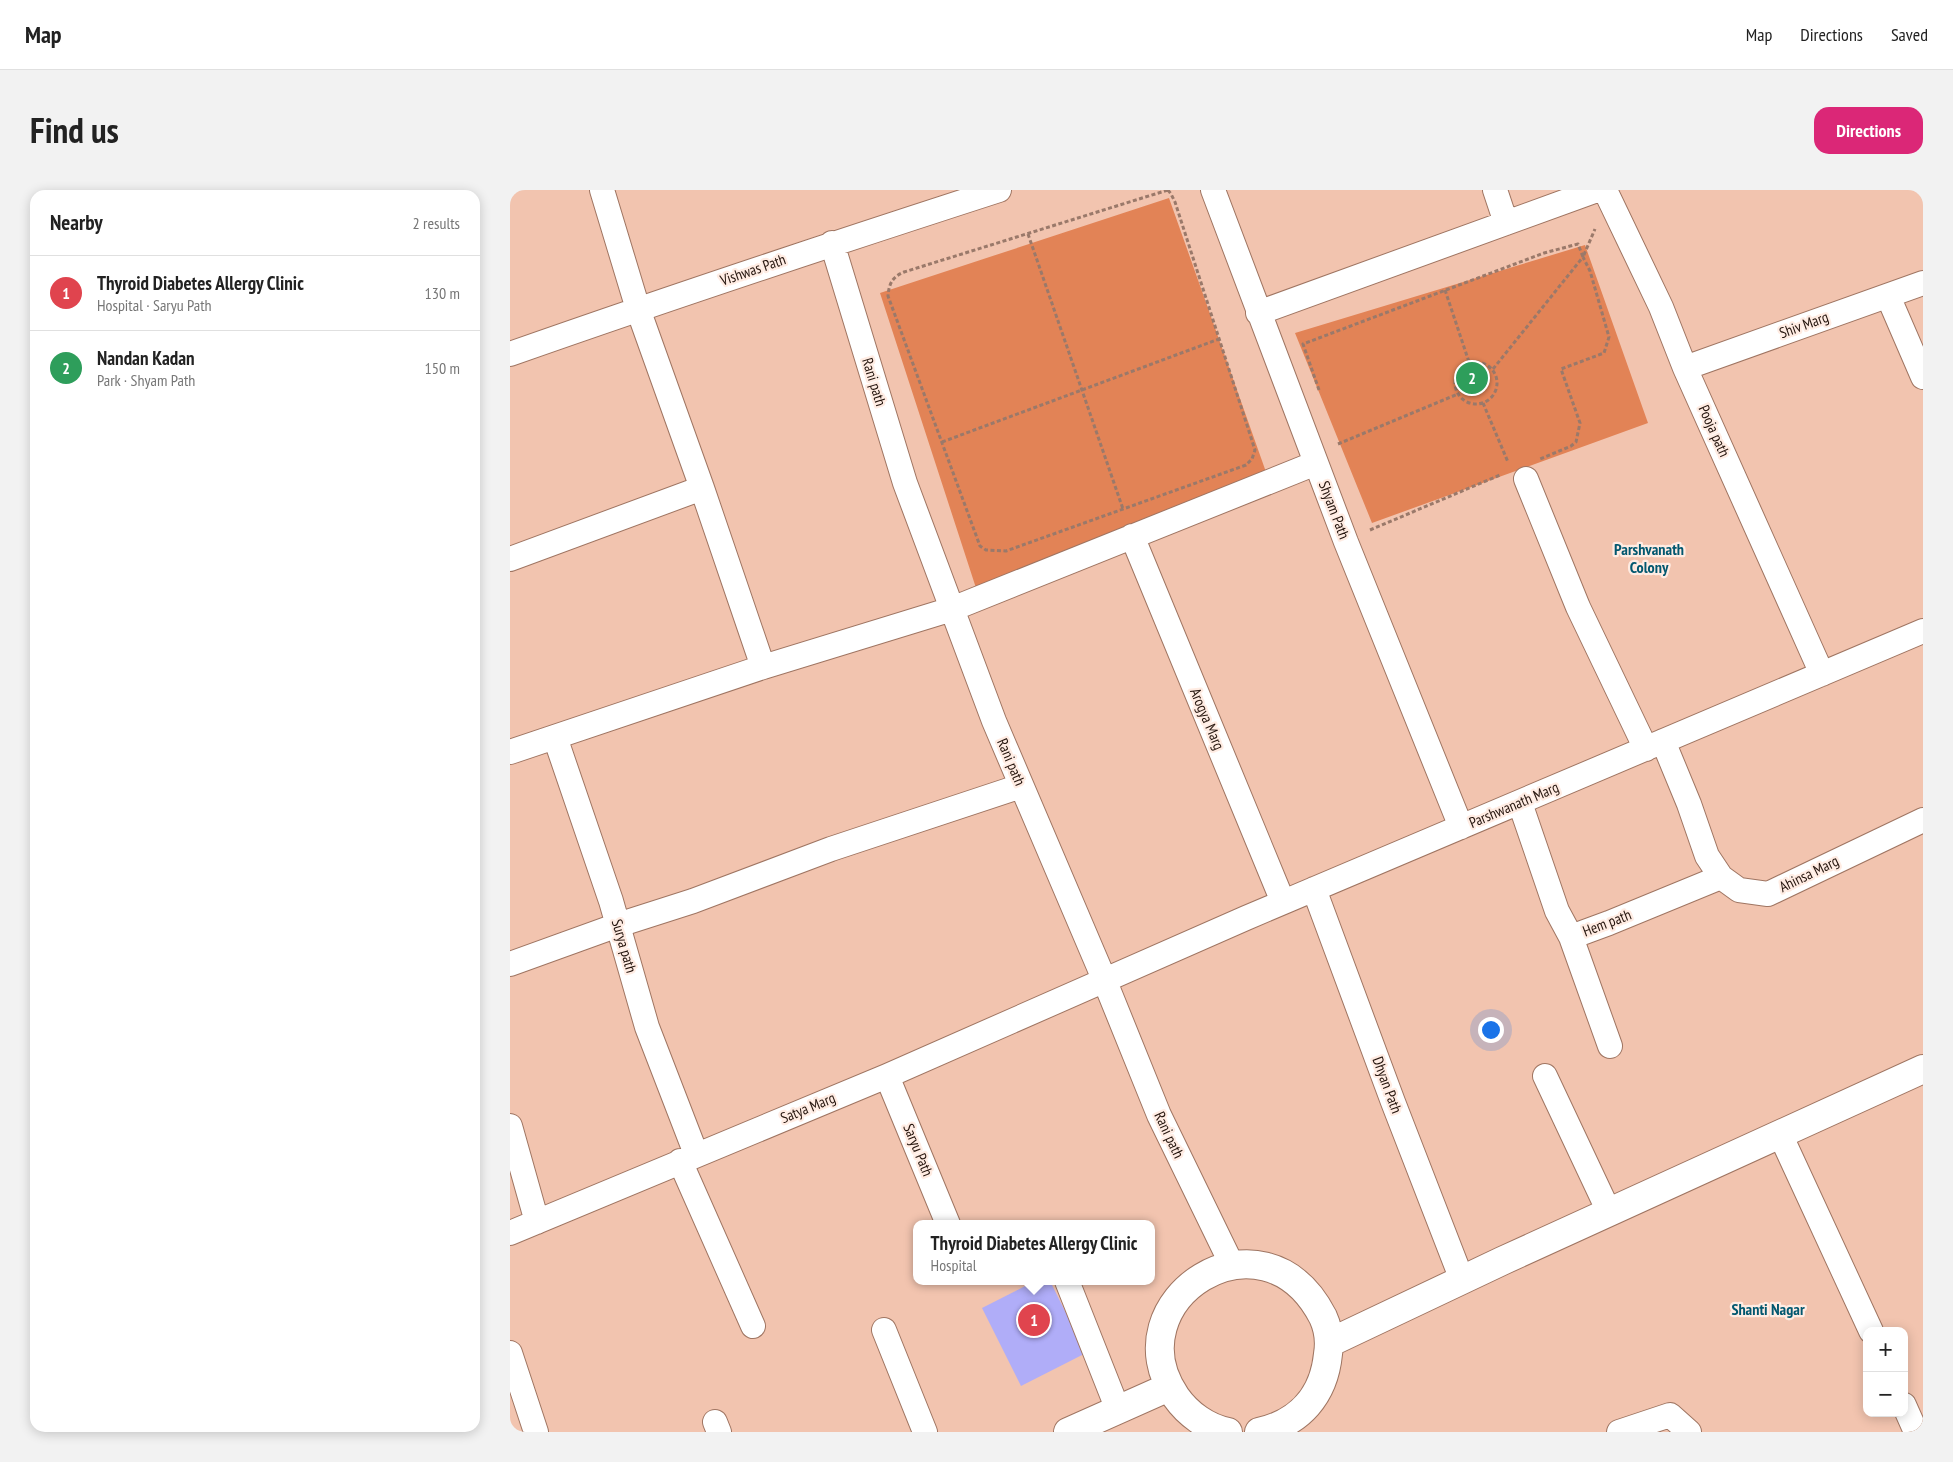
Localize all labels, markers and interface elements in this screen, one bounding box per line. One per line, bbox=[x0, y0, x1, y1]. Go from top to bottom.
text: Map bbox=[25, 19, 62, 50]
text: Map bbox=[1746, 23, 1772, 46]
text: Directions bbox=[1800, 23, 1863, 46]
text: Saved bbox=[1891, 23, 1928, 46]
text: Find us bbox=[30, 107, 119, 153]
button: Directions bbox=[1814, 107, 1923, 154]
text: Nearby bbox=[50, 209, 103, 236]
text: 2 results bbox=[413, 213, 460, 233]
street label: Vishwas Path bbox=[717, 249, 788, 290]
text: Thyroid Diabetes Allergy Clinic bbox=[97, 271, 304, 295]
text: 1 bbox=[62, 283, 70, 303]
text: 130 m bbox=[425, 283, 460, 303]
text: Hospital · Saryu Path bbox=[97, 295, 212, 315]
street label: Shiv Marg bbox=[1777, 307, 1831, 342]
text: Nandan Kadan bbox=[97, 346, 195, 370]
street label: Rani path bbox=[858, 355, 891, 408]
text: 2 bbox=[62, 358, 70, 378]
text: 150 m bbox=[425, 358, 460, 378]
pin: 2 bbox=[1456, 359, 1488, 397]
text: Park · Shyam Path bbox=[97, 370, 195, 390]
street label: Pooja path bbox=[1695, 402, 1734, 460]
street label: Shyam Path bbox=[1315, 478, 1354, 542]
district label: Parshvanath Colony bbox=[1614, 539, 1684, 577]
street label: Arogya Marg bbox=[1186, 685, 1229, 752]
street label: Rani path bbox=[993, 735, 1030, 788]
street label: Parshwanath Marg bbox=[1466, 777, 1562, 832]
street label: Ahinsa Marg bbox=[1776, 851, 1842, 896]
street label: Hem path bbox=[1580, 905, 1634, 940]
street label: Surya path bbox=[608, 917, 641, 975]
your location bbox=[1478, 1017, 1504, 1043]
street label: Dhyan Path bbox=[1368, 1054, 1406, 1116]
street label: Satya Marg bbox=[778, 1088, 838, 1127]
street label: Rani path bbox=[1150, 1108, 1189, 1161]
street label: Saryu Path bbox=[899, 1121, 938, 1179]
popup bbox=[913, 1220, 1155, 1285]
text: Thyroid Diabetes Allergy Clinic bbox=[931, 1231, 1137, 1255]
text: Hospital bbox=[931, 1255, 976, 1275]
district label: Shanti Nagar bbox=[1731, 1299, 1805, 1319]
pin: 1 bbox=[1018, 1301, 1050, 1339]
map controls bbox=[1863, 1327, 1908, 1417]
button: + bbox=[1863, 1327, 1908, 1372]
button: − bbox=[1863, 1372, 1908, 1417]

